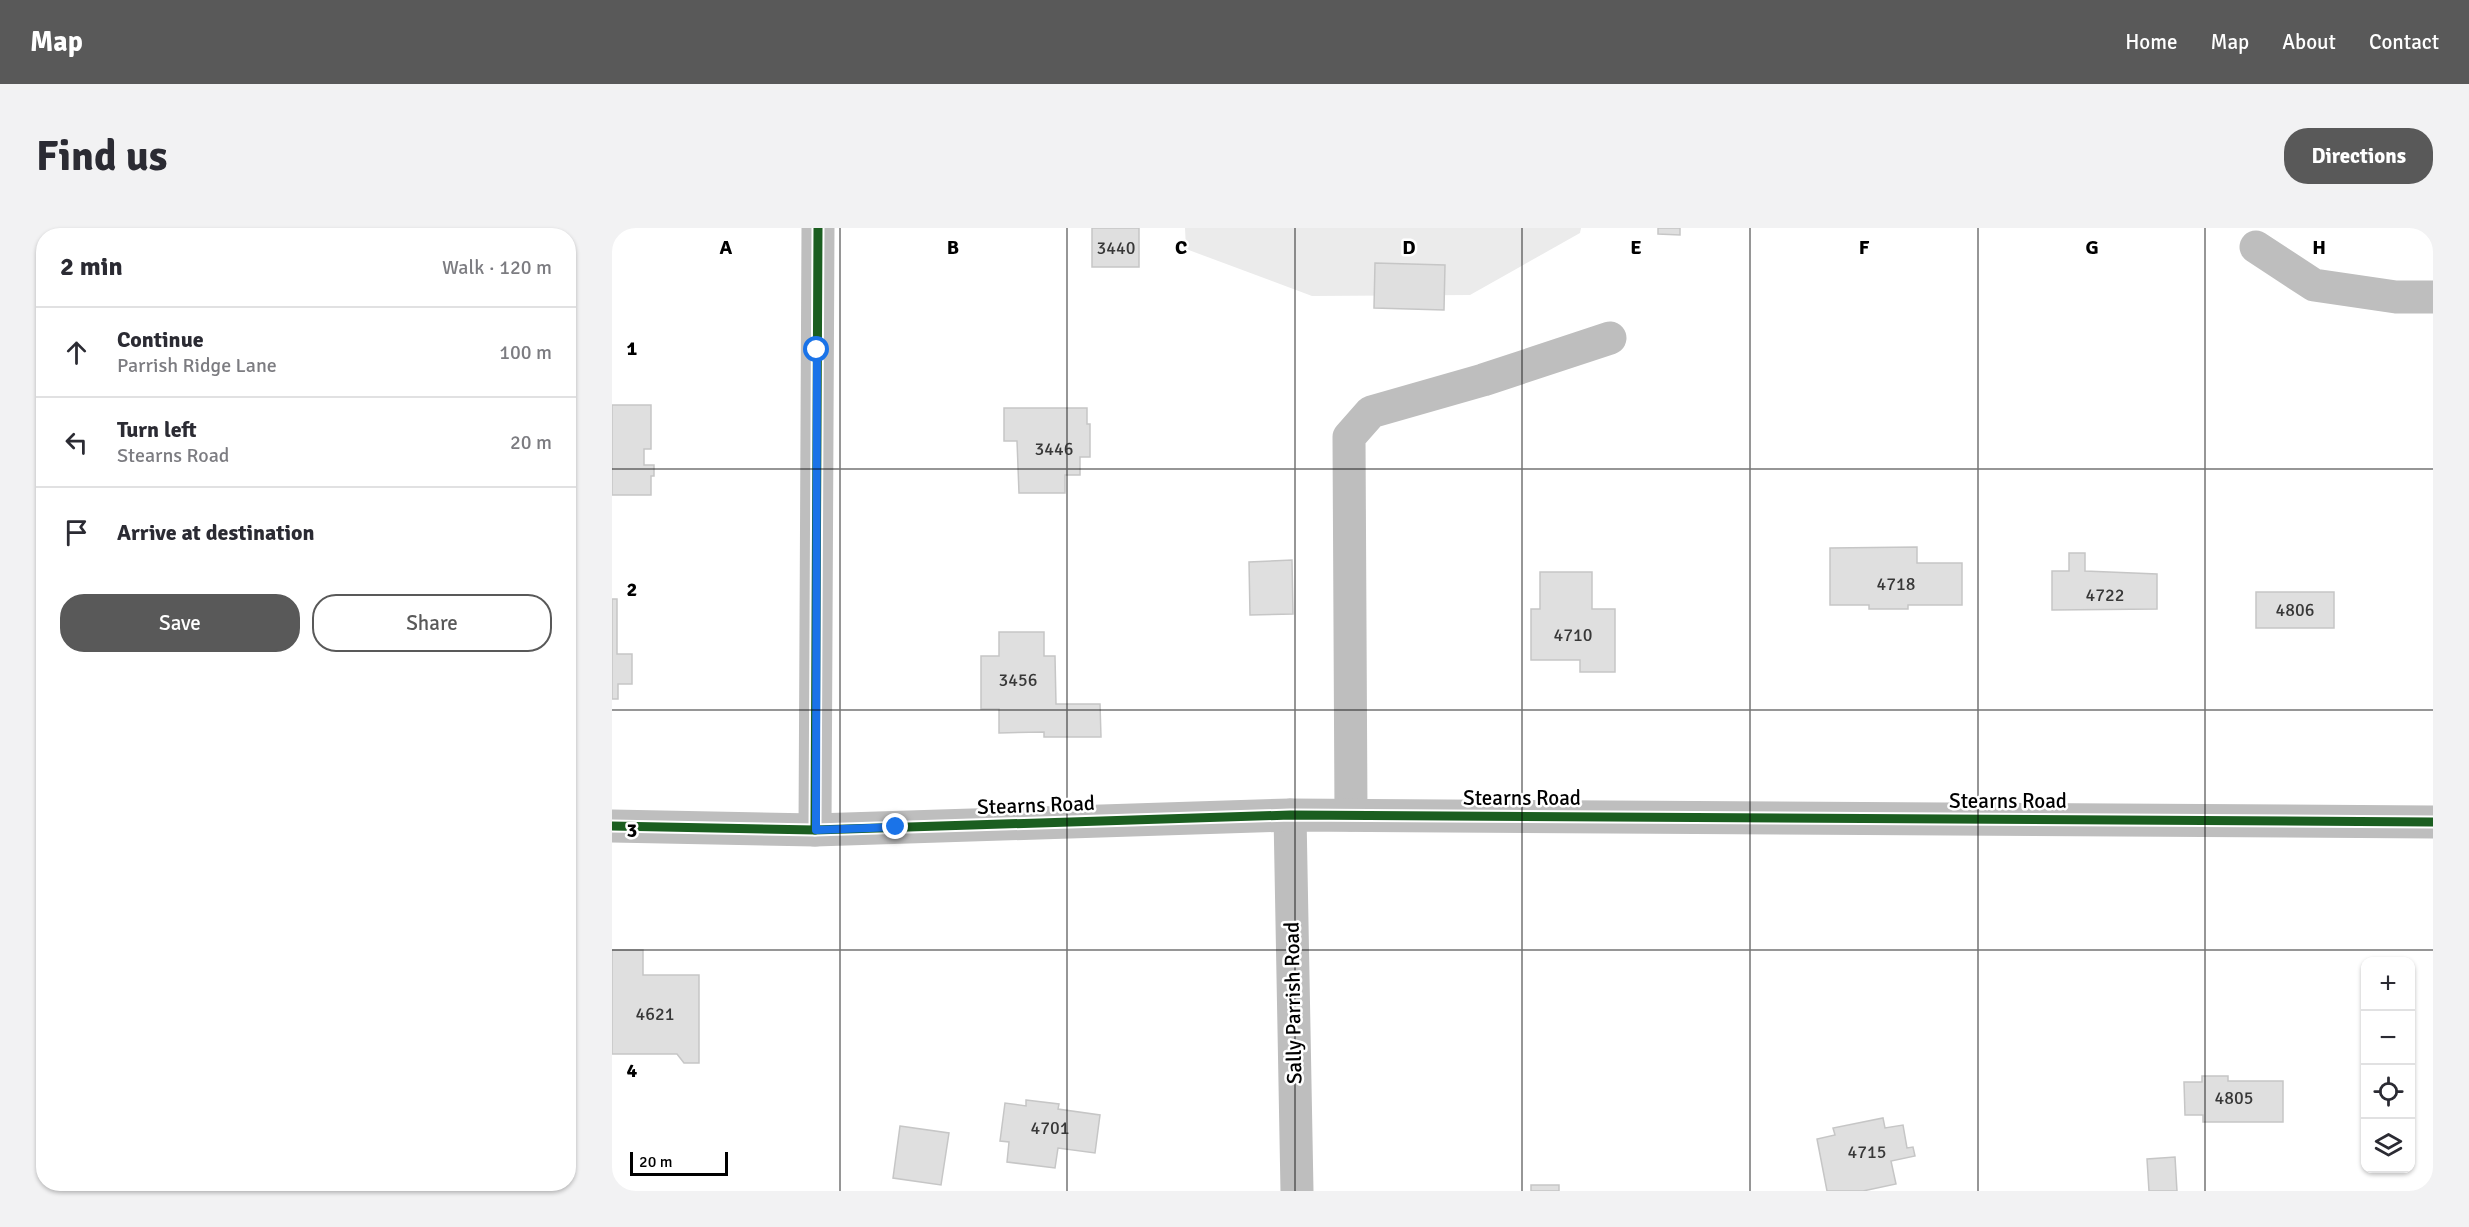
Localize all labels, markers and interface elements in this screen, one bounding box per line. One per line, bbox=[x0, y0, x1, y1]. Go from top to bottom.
text: Map bbox=[30, 25, 83, 59]
text: Home bbox=[2125, 29, 2178, 55]
text: Map bbox=[2211, 29, 2249, 55]
text: About bbox=[2282, 29, 2336, 55]
text: Contact bbox=[2369, 29, 2439, 55]
button: Directions bbox=[2284, 128, 2433, 184]
text: Find us bbox=[36, 131, 167, 182]
text: A bbox=[720, 235, 733, 260]
text: B bbox=[947, 235, 959, 260]
text: C bbox=[1175, 235, 1187, 260]
text: D bbox=[1402, 235, 1416, 260]
text: E bbox=[1630, 235, 1642, 260]
text: F bbox=[1859, 235, 1870, 260]
text: G bbox=[2085, 235, 2099, 260]
text: H bbox=[2312, 235, 2326, 260]
house number: 3440 bbox=[1097, 237, 1135, 259]
text: 2 min bbox=[60, 251, 123, 283]
text: Walk · 120 m bbox=[442, 255, 552, 280]
text: Continue bbox=[117, 326, 204, 353]
icon: ahead bbox=[60, 336, 93, 369]
text: 1 bbox=[627, 336, 638, 361]
route start bbox=[803, 336, 829, 362]
text: 100 m bbox=[499, 340, 552, 365]
text: Parrish Ridge Lane bbox=[117, 353, 277, 378]
text: Turn left bbox=[117, 416, 197, 443]
icon: left bbox=[60, 426, 93, 459]
text: 20 m bbox=[510, 430, 552, 455]
house number: 3446 bbox=[1035, 438, 1073, 460]
text: Stearns Road bbox=[117, 443, 229, 468]
icon: arrive bbox=[60, 516, 93, 549]
text: Arrive at destination bbox=[117, 519, 314, 546]
house number: 4718 bbox=[1877, 573, 1915, 595]
text: 2 bbox=[627, 577, 637, 602]
house number: 4722 bbox=[2086, 584, 2124, 606]
button: Save bbox=[60, 594, 300, 652]
button: Share bbox=[312, 594, 552, 652]
house number: 4806 bbox=[2276, 599, 2314, 621]
house number: 4710 bbox=[1554, 624, 1592, 646]
house number: 3456 bbox=[999, 669, 1037, 691]
street label: Stearns Road bbox=[1463, 785, 1581, 811]
street label: Stearns Road bbox=[1949, 788, 2067, 814]
street label: Stearns Road bbox=[977, 790, 1095, 820]
route end bbox=[882, 813, 908, 839]
text: 3 bbox=[627, 818, 637, 843]
street label: Sally Parrish Road bbox=[1279, 922, 1307, 1084]
map controls bbox=[2361, 957, 2415, 1173]
button: + bbox=[2361, 957, 2415, 1011]
house number: 4621 bbox=[636, 1003, 674, 1025]
button: − bbox=[2361, 1011, 2415, 1065]
text: 4 bbox=[627, 1058, 638, 1083]
button: locate bbox=[2361, 1065, 2415, 1119]
house number: 4805 bbox=[2215, 1087, 2253, 1109]
house number: 4701 bbox=[1031, 1117, 1069, 1139]
button: layers bbox=[2361, 1119, 2415, 1173]
house number: 4715 bbox=[1848, 1141, 1886, 1163]
scale bar bbox=[630, 1149, 728, 1176]
text: 20 m bbox=[639, 1152, 673, 1172]

